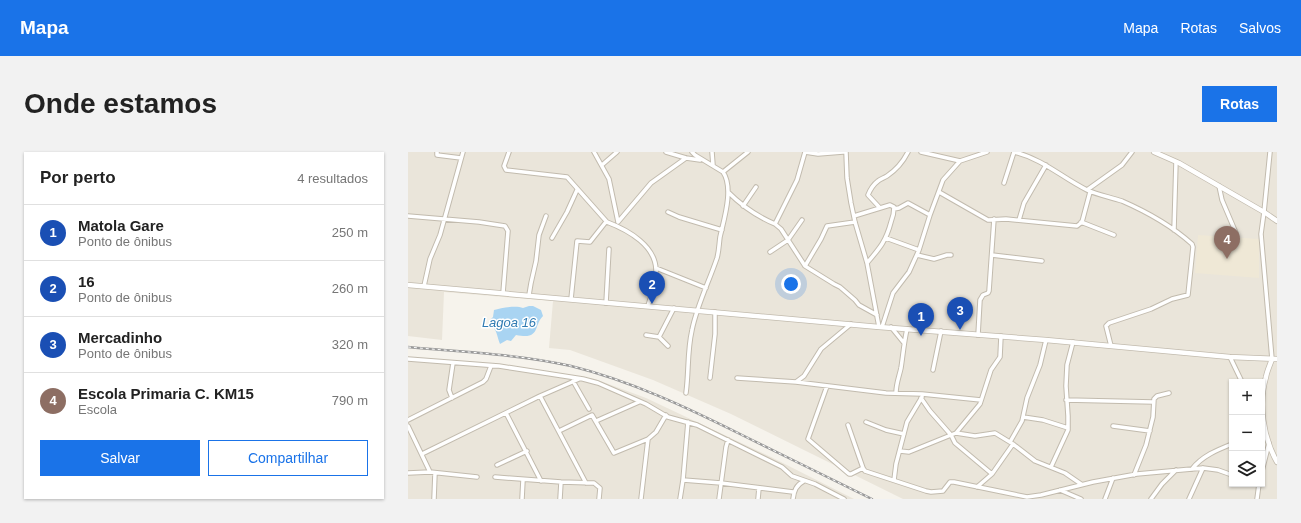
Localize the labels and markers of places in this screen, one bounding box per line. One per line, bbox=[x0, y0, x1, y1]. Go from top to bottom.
pin: 4 bbox=[1214, 226, 1240, 259]
pin: 2 bbox=[639, 271, 665, 304]
pin: 3 bbox=[947, 297, 973, 330]
pin: 1 bbox=[908, 303, 934, 336]

